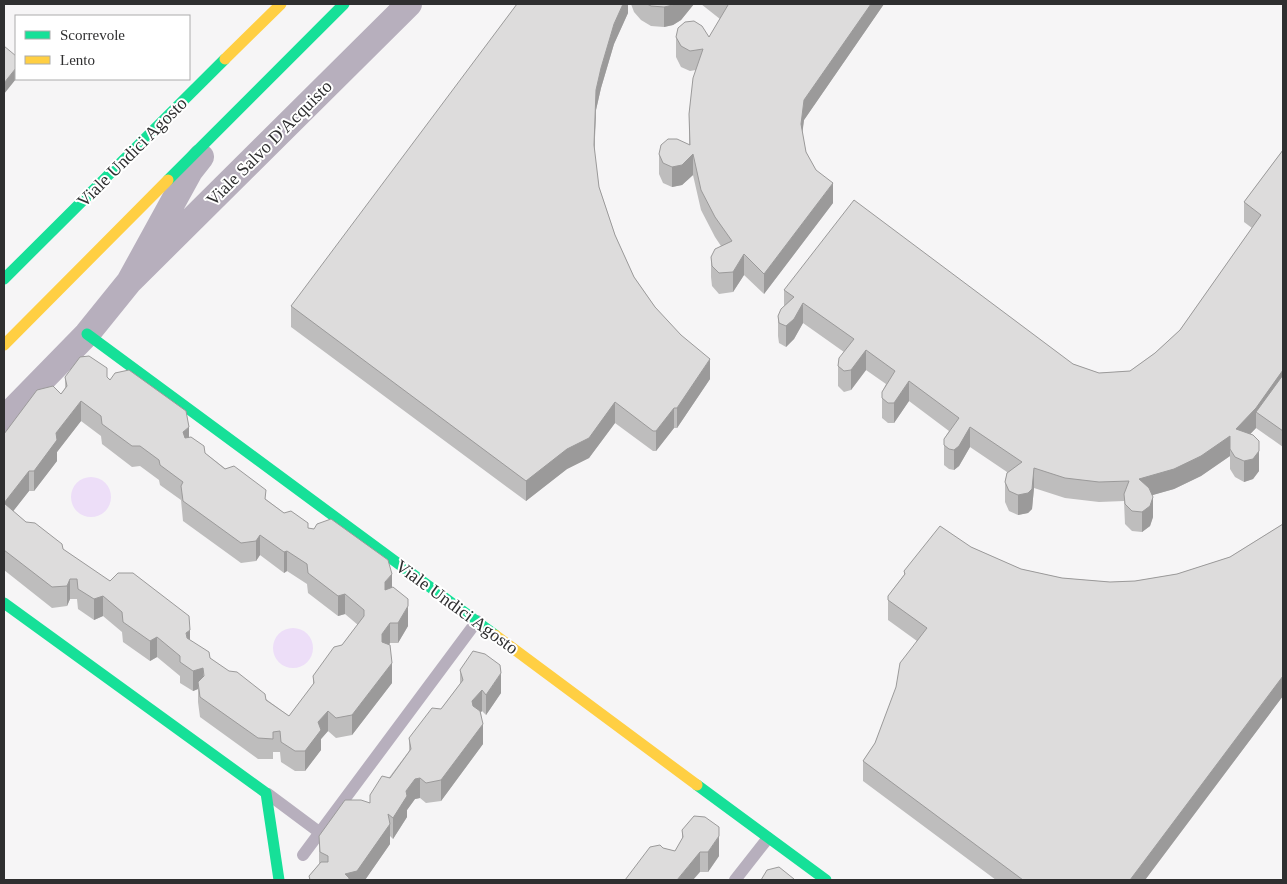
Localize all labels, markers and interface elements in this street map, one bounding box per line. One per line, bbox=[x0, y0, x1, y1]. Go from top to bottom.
legend bbox=[15, 15, 190, 80]
text: Scorrevole bbox=[60, 27, 125, 43]
text: Lento bbox=[60, 52, 95, 68]
street label: Viale Salvo D'Acquisto bbox=[202, 76, 336, 210]
street label: Viale Undici Agosto bbox=[73, 93, 191, 211]
street label: Viale Undici Agosto bbox=[392, 556, 522, 658]

